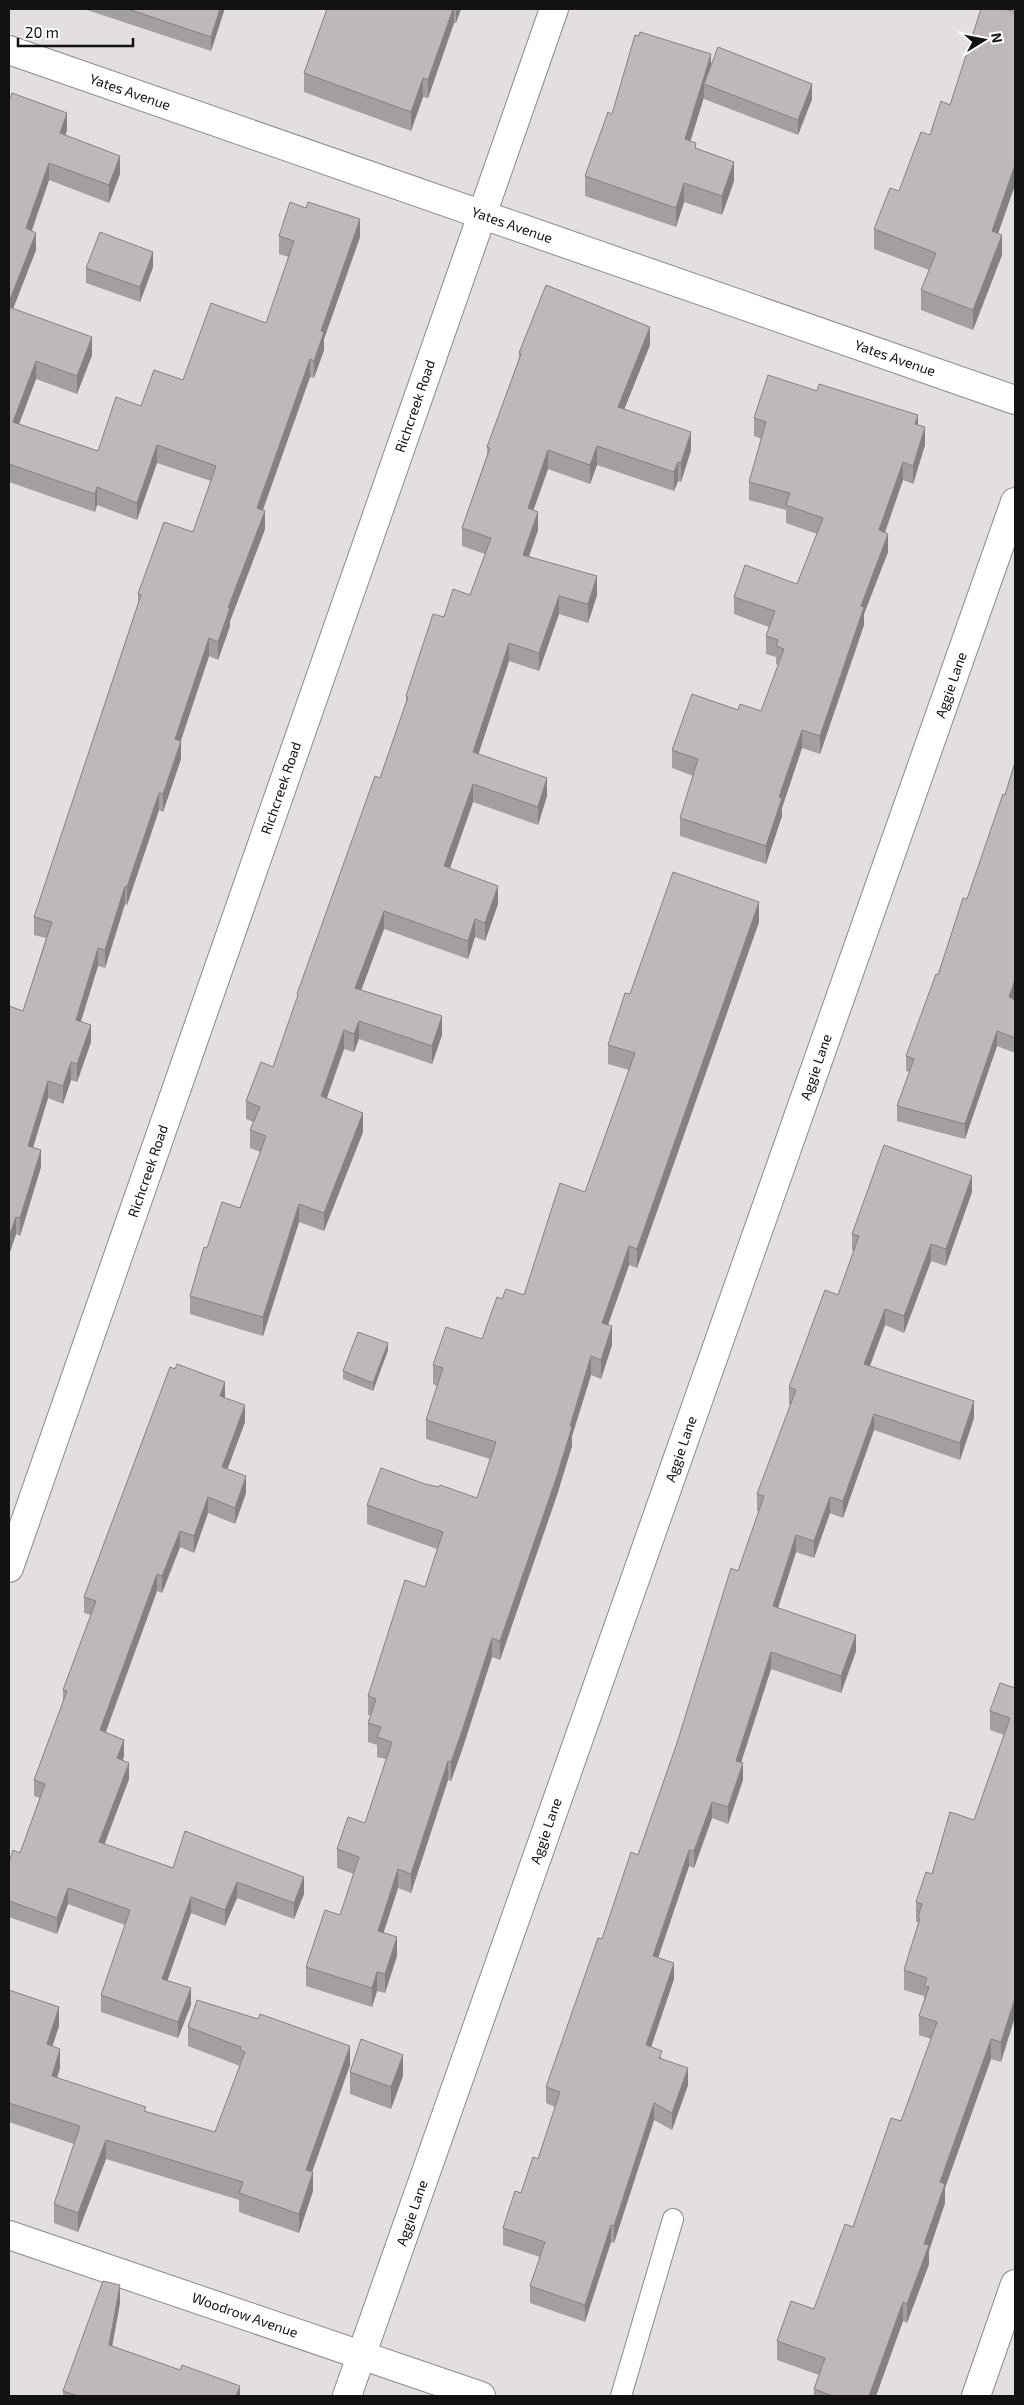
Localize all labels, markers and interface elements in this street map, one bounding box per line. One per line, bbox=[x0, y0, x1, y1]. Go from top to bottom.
scale bar bbox=[18, 15, 132, 47]
north arrow bbox=[959, 15, 1009, 65]
text: 20 m bbox=[25, 23, 59, 41]
text: N bbox=[988, 31, 1007, 44]
street label: Yates Avenue bbox=[87, 70, 173, 113]
street label: Yates Avenue bbox=[469, 203, 555, 246]
street label: Yates Avenue bbox=[852, 336, 938, 379]
street label: Richcreek Road bbox=[391, 357, 438, 454]
street label: Aggie Lane bbox=[931, 649, 970, 720]
street label: Richcreek Road bbox=[257, 739, 304, 836]
street label: Aggie Lane bbox=[796, 1031, 835, 1102]
street label: Richcreek Road bbox=[124, 1122, 171, 1219]
street label: Aggie Lane bbox=[661, 1413, 700, 1484]
street label: Aggie Lane bbox=[526, 1795, 565, 1866]
street label: Aggie Lane bbox=[392, 2177, 431, 2248]
street label: Woodrow Avenue bbox=[190, 2288, 301, 2341]

